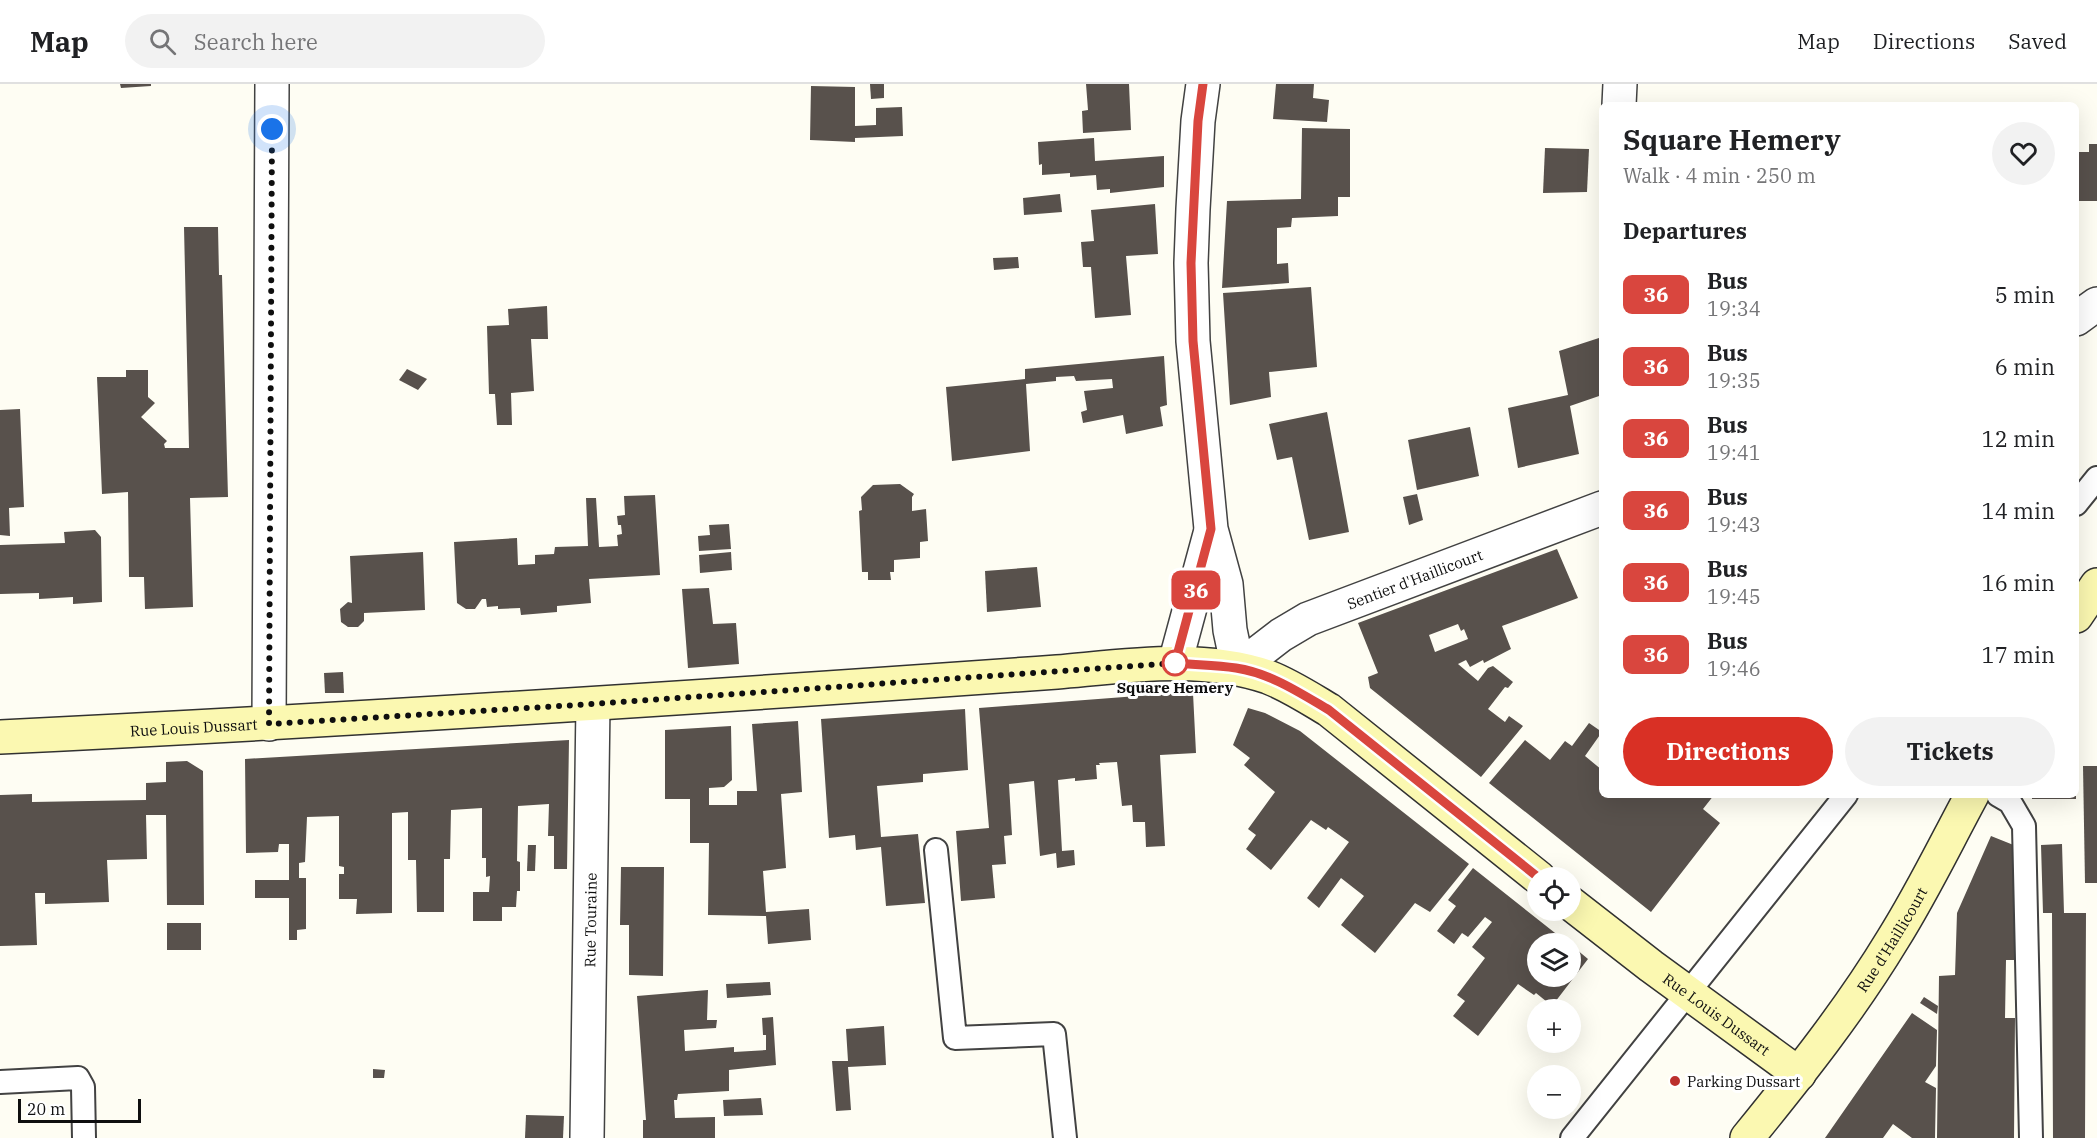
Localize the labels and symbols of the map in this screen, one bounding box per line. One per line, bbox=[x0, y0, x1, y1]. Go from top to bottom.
your location bbox=[257, 114, 287, 144]
street label: Sentier d'Haillicourt bbox=[1344, 545, 1485, 613]
line badge: 36 bbox=[1169, 570, 1223, 610]
marker: Square Hemery bbox=[1162, 650, 1188, 676]
place label: Square Hemery bbox=[1117, 678, 1234, 697]
street label: Rue Louis Dussart bbox=[129, 714, 258, 740]
street label: Rue Touraine bbox=[580, 872, 600, 968]
street label: Rue d'Haillicourt bbox=[1852, 884, 1931, 995]
street label: Rue Louis Dussart bbox=[1660, 969, 1774, 1059]
place label: Parking Dussart bbox=[1687, 1072, 1800, 1091]
marker: Parking Dussart bbox=[1668, 1074, 1682, 1088]
scale bar bbox=[18, 1096, 141, 1124]

